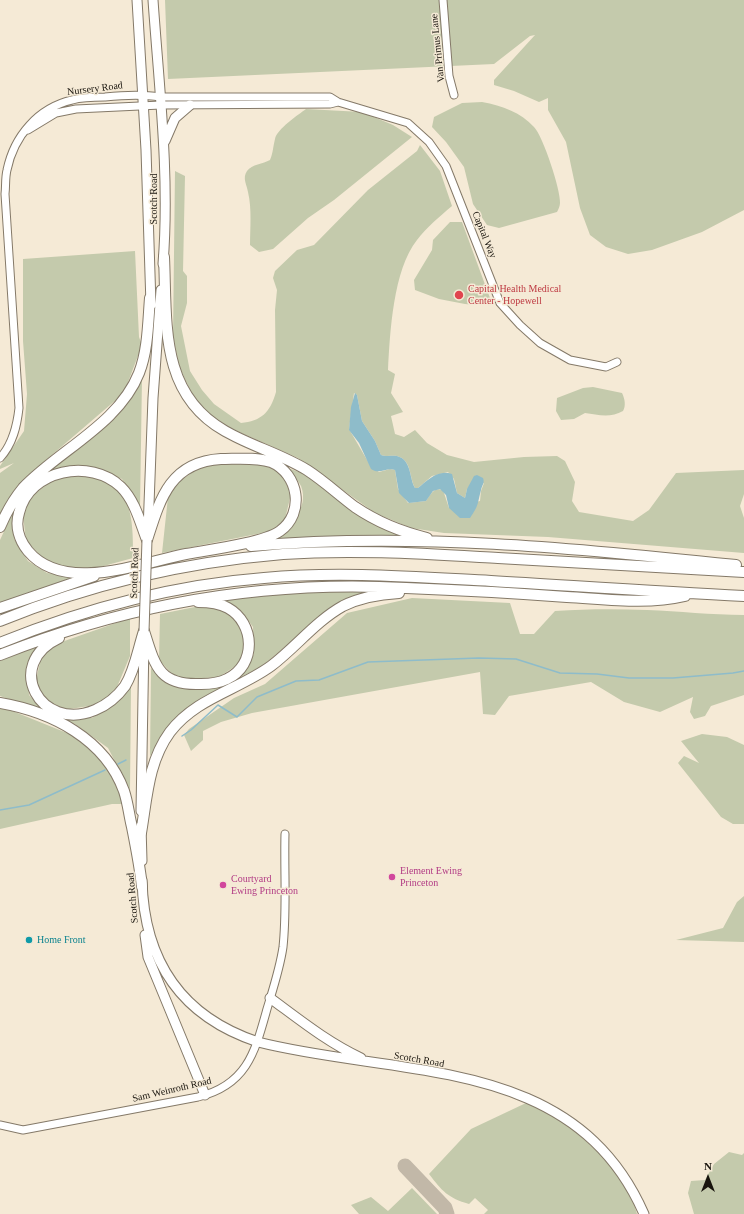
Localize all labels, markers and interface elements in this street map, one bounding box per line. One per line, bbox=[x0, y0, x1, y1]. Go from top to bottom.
street label: Van Primus Lane bbox=[428, 13, 448, 83]
street label: Nursery Road bbox=[67, 80, 123, 98]
street label: Scotch Road bbox=[148, 174, 160, 224]
street label: Capital Way bbox=[469, 210, 499, 260]
place label: Capital Health Medical Center - Hopewell bbox=[468, 283, 561, 306]
marker: Capital Health Medical Center - Hopewell bbox=[453, 289, 465, 301]
street label: Scotch Road bbox=[128, 547, 142, 599]
place label: Element Ewing Princeton bbox=[400, 865, 462, 888]
street label: Scotch Road bbox=[125, 872, 141, 924]
marker: Element Ewing Princeton bbox=[387, 872, 397, 882]
place label: Courtyard Ewing Princeton bbox=[231, 873, 298, 896]
marker: Courtyard Ewing Princeton bbox=[218, 880, 228, 890]
place label: Home Front bbox=[37, 934, 86, 946]
marker: Home Front bbox=[24, 935, 34, 945]
street label: Scotch Road bbox=[393, 1050, 445, 1070]
street label: Sam Weinroth Road bbox=[131, 1075, 213, 1105]
north arrow bbox=[688, 1158, 728, 1198]
text: N bbox=[704, 1160, 712, 1172]

